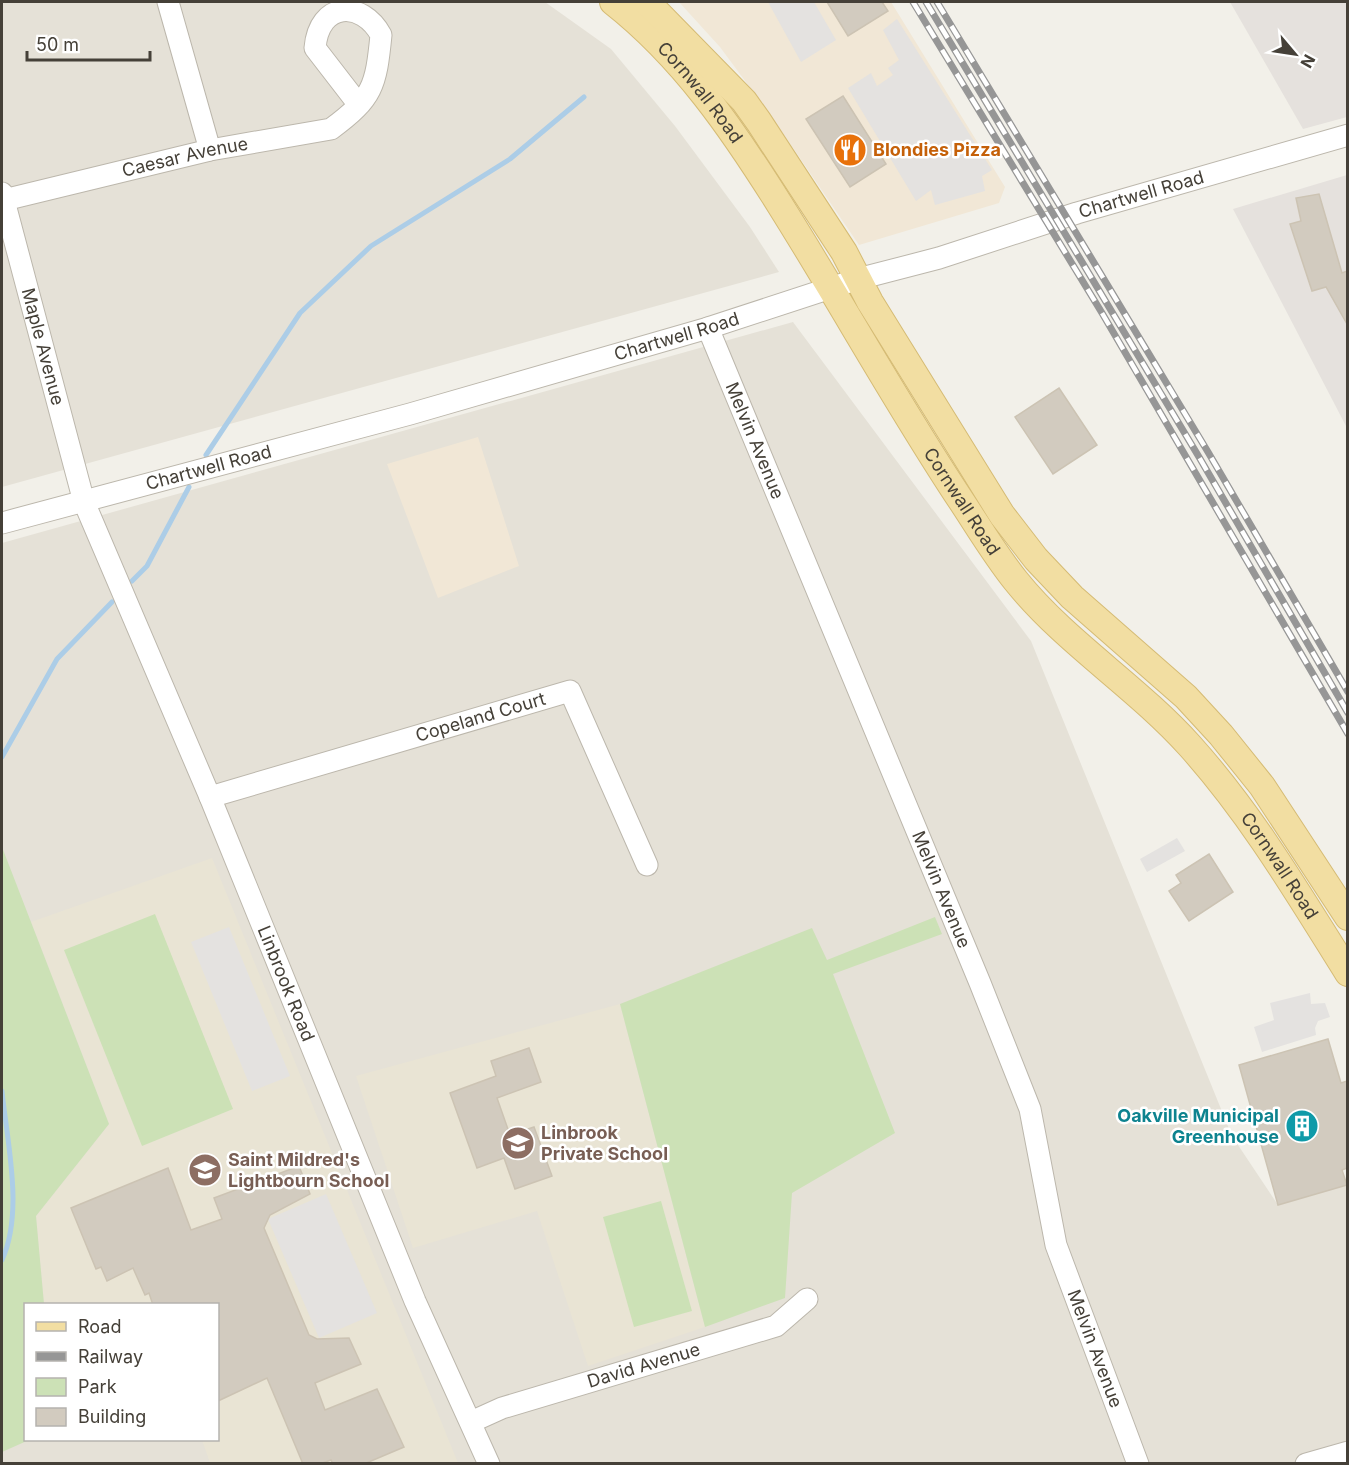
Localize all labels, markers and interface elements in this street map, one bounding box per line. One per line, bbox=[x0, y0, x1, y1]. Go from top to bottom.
scale bar bbox=[27, 24, 150, 62]
north arrow bbox=[1265, 24, 1325, 84]
text: 50 m bbox=[36, 34, 79, 55]
street label: Cornwall Road bbox=[653, 37, 747, 147]
text: N bbox=[1296, 51, 1320, 71]
restaurant icon: Blondies Pizza bbox=[832, 132, 868, 168]
street label: Caesar Avenue bbox=[120, 133, 249, 181]
place label: Blondies Pizza bbox=[873, 139, 1001, 160]
street label: Chartwell Road bbox=[1076, 166, 1206, 222]
street label: Maple Avenue bbox=[18, 286, 69, 408]
street label: Chartwell Road bbox=[612, 308, 742, 365]
street label: Melvin Avenue bbox=[722, 379, 789, 502]
street label: Chartwell Road bbox=[143, 440, 274, 494]
street label: Cornwall Road bbox=[920, 444, 1005, 559]
street label: Copeland Court bbox=[413, 688, 548, 746]
street label: Cornwall Road bbox=[1237, 808, 1323, 923]
street label: Melvin Avenue bbox=[908, 828, 975, 951]
street label: Linbrook Road bbox=[254, 923, 319, 1044]
place label: Oakville Municipal Greenhouse bbox=[1117, 1105, 1279, 1147]
building icon: Oakville Municipal Greenhouse bbox=[1284, 1108, 1320, 1144]
place label: Linbrook Private School bbox=[541, 1122, 668, 1164]
school or university icon: Linbrook Private School bbox=[500, 1125, 536, 1161]
place label: Saint Mildred's Lightbourn School bbox=[228, 1149, 389, 1191]
school or university icon: Saint Mildred's Lightbourn School bbox=[187, 1152, 223, 1188]
street label: Melvin Avenue bbox=[1064, 1286, 1127, 1411]
legend bbox=[24, 1303, 219, 1441]
text: Road bbox=[78, 1316, 121, 1337]
street label: David Avenue bbox=[585, 1338, 703, 1392]
text: Railway bbox=[78, 1346, 143, 1367]
text: Park bbox=[78, 1376, 117, 1397]
text: Building bbox=[78, 1406, 146, 1427]

